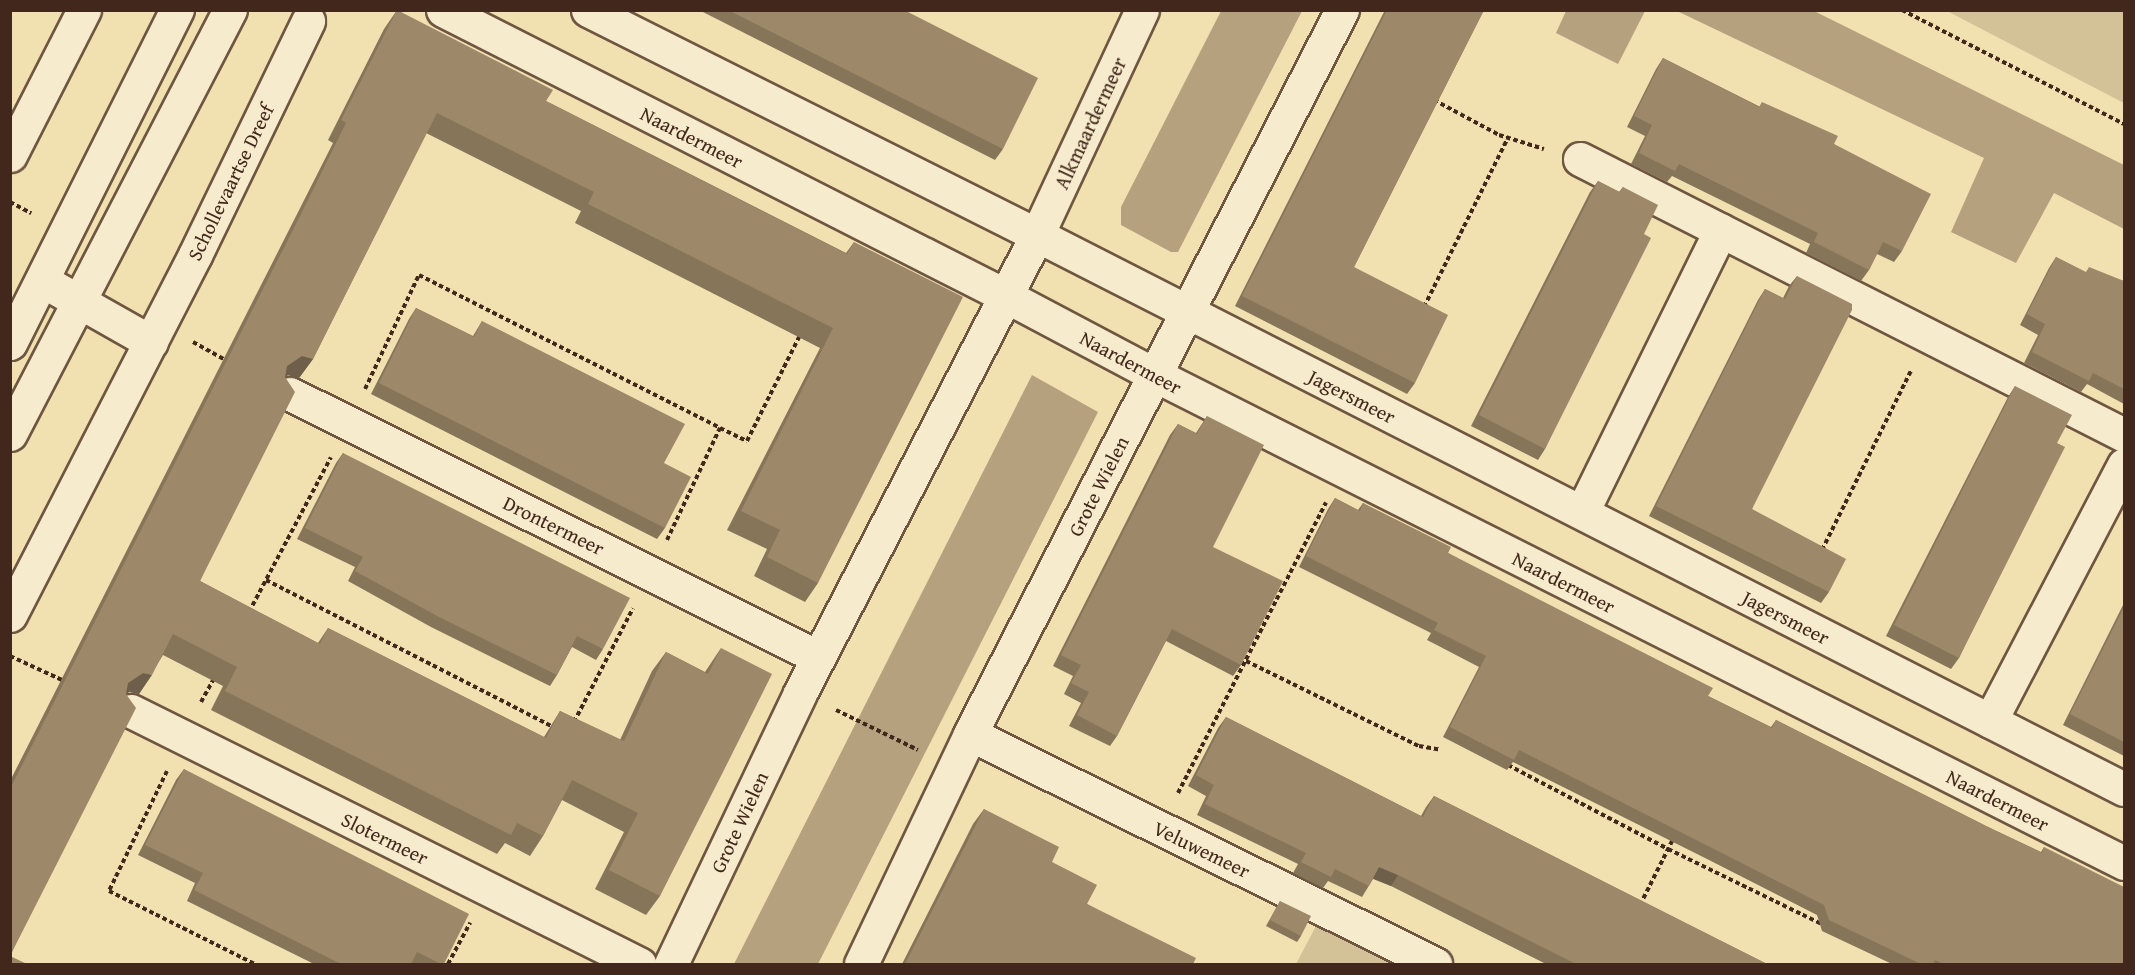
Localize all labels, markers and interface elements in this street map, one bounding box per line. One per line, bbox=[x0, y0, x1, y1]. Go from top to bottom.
street label: Alkmaardermeer bbox=[1049, 53, 1131, 193]
street label: Schollevaartse Dreef bbox=[182, 100, 278, 264]
street label: Naardermeer bbox=[637, 101, 747, 173]
street label: Naardermeer bbox=[1076, 325, 1186, 399]
street label: Jagersmeer bbox=[1304, 364, 1400, 428]
street label: Grote Wielen bbox=[1063, 432, 1133, 540]
street label: Drontermeer bbox=[500, 490, 608, 560]
street label: Naardermeer bbox=[1509, 546, 1619, 618]
street label: Jagersmeer bbox=[1738, 585, 1834, 649]
street label: Naardermeer bbox=[1943, 764, 2053, 836]
street label: Grote Wielen bbox=[705, 768, 773, 876]
street label: Slotermeer bbox=[338, 807, 432, 869]
street label: Veluwemeer bbox=[1150, 815, 1254, 883]

